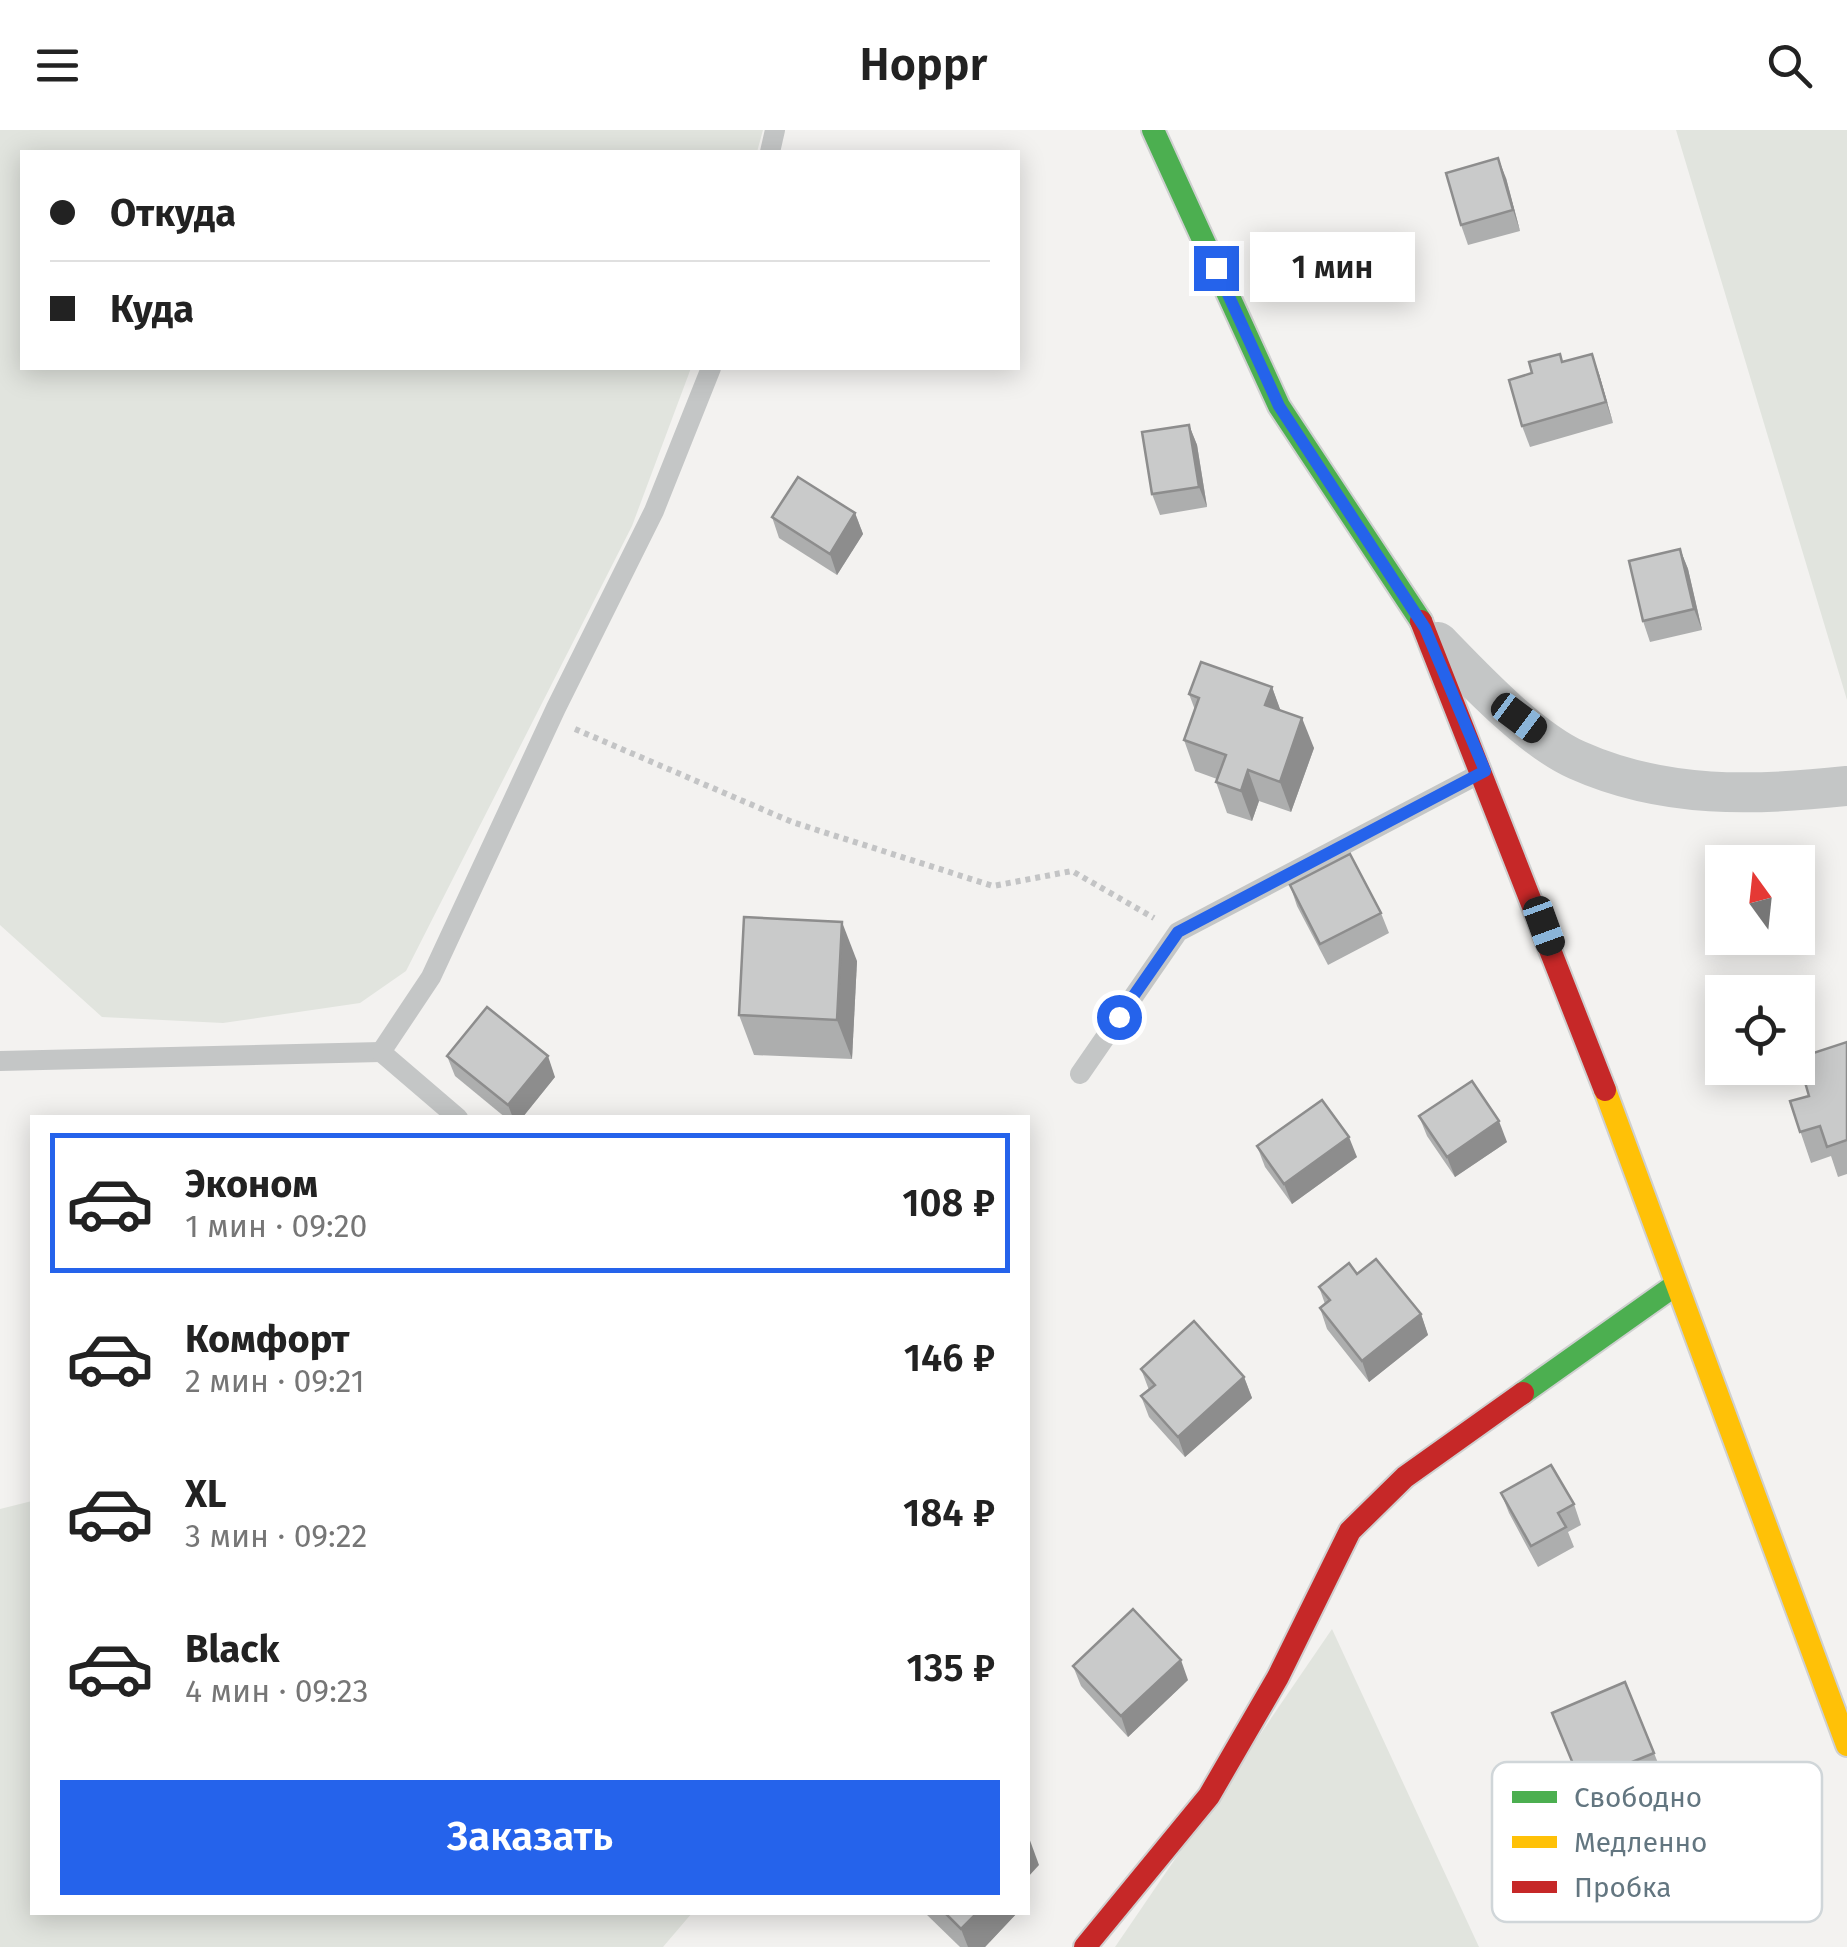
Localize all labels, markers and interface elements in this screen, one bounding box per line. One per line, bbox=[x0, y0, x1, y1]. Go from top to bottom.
icon: menu bbox=[30, 38, 85, 93]
text: Hoppr bbox=[860, 38, 987, 92]
icon: search bbox=[1762, 38, 1817, 93]
text: Откуда bbox=[110, 190, 236, 236]
callout: 1 мин bbox=[1251, 233, 1416, 303]
route end bbox=[1194, 246, 1239, 291]
text: 1 мин bbox=[1292, 248, 1373, 286]
text: Куда bbox=[110, 286, 194, 332]
car bbox=[1486, 688, 1552, 748]
north arrow bbox=[1705, 845, 1815, 955]
map controls bbox=[1705, 845, 1815, 1085]
car bbox=[1520, 893, 1568, 959]
button: locate bbox=[1705, 975, 1815, 1085]
route start bbox=[1097, 995, 1142, 1040]
icon: car bbox=[65, 1158, 155, 1248]
text: Эконом bbox=[185, 1161, 318, 1207]
text: 108 ₽ bbox=[902, 1180, 995, 1226]
text: 1 мин · 09:20 bbox=[185, 1207, 367, 1245]
icon: car bbox=[65, 1313, 155, 1403]
text: Комфорт bbox=[185, 1316, 349, 1362]
text: 146 ₽ bbox=[904, 1335, 995, 1381]
text: 2 мин · 09:21 bbox=[185, 1362, 365, 1400]
icon: car bbox=[65, 1468, 155, 1558]
text: XL bbox=[185, 1471, 227, 1517]
text: 184 ₽ bbox=[903, 1490, 995, 1536]
text: 3 мин · 09:22 bbox=[185, 1517, 367, 1555]
icon: car bbox=[65, 1623, 155, 1713]
text: Black bbox=[185, 1626, 280, 1672]
text: 135 ₽ bbox=[906, 1645, 995, 1691]
text: 4 мин · 09:23 bbox=[185, 1672, 368, 1710]
legend bbox=[1492, 1762, 1822, 1922]
button: Заказать bbox=[60, 1780, 1000, 1895]
text: Свободно bbox=[1574, 1781, 1702, 1814]
text: Медленно bbox=[1574, 1826, 1707, 1859]
text: Пробка bbox=[1574, 1871, 1671, 1904]

